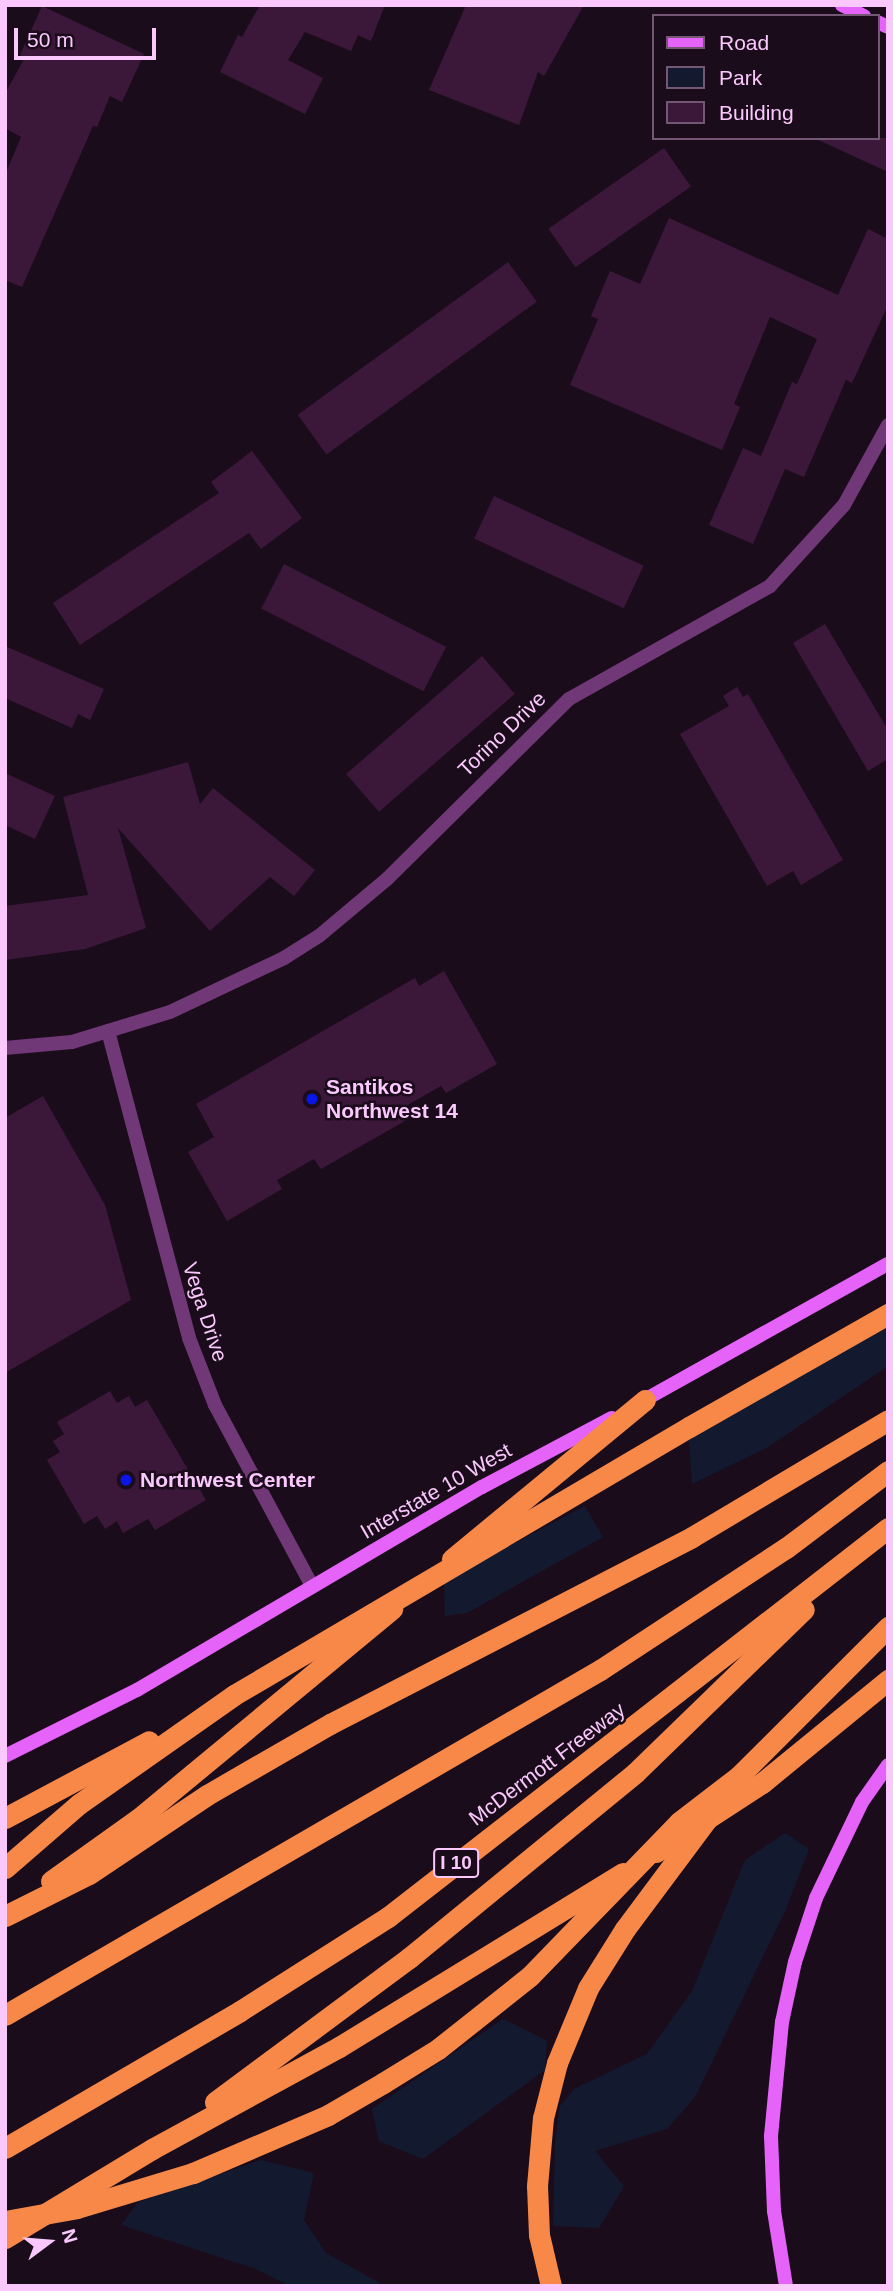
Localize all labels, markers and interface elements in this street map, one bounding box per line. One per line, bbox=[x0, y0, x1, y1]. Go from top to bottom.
scale bar bbox=[18, 14, 159, 58]
legend bbox=[652, 14, 879, 140]
text: 50 m bbox=[27, 28, 74, 51]
text: Road bbox=[719, 31, 769, 54]
text: Park bbox=[719, 66, 762, 89]
text: Building bbox=[719, 101, 794, 124]
street label: Torino Drive bbox=[453, 686, 551, 782]
place label: Santikos Northwest 14 bbox=[326, 1074, 458, 1124]
marker: Santikos Northwest 14 bbox=[304, 1091, 320, 1107]
street label: Vega Drive bbox=[177, 1259, 233, 1365]
street label: Interstate 10 West bbox=[356, 1438, 516, 1544]
place label: Northwest Center bbox=[140, 1467, 315, 1493]
marker: Northwest Center bbox=[118, 1472, 134, 1488]
street label: McDermott Freeway bbox=[464, 1697, 630, 1831]
road number: I 10 bbox=[432, 1848, 480, 1879]
north arrow bbox=[14, 2207, 84, 2277]
text: N bbox=[58, 2227, 82, 2246]

